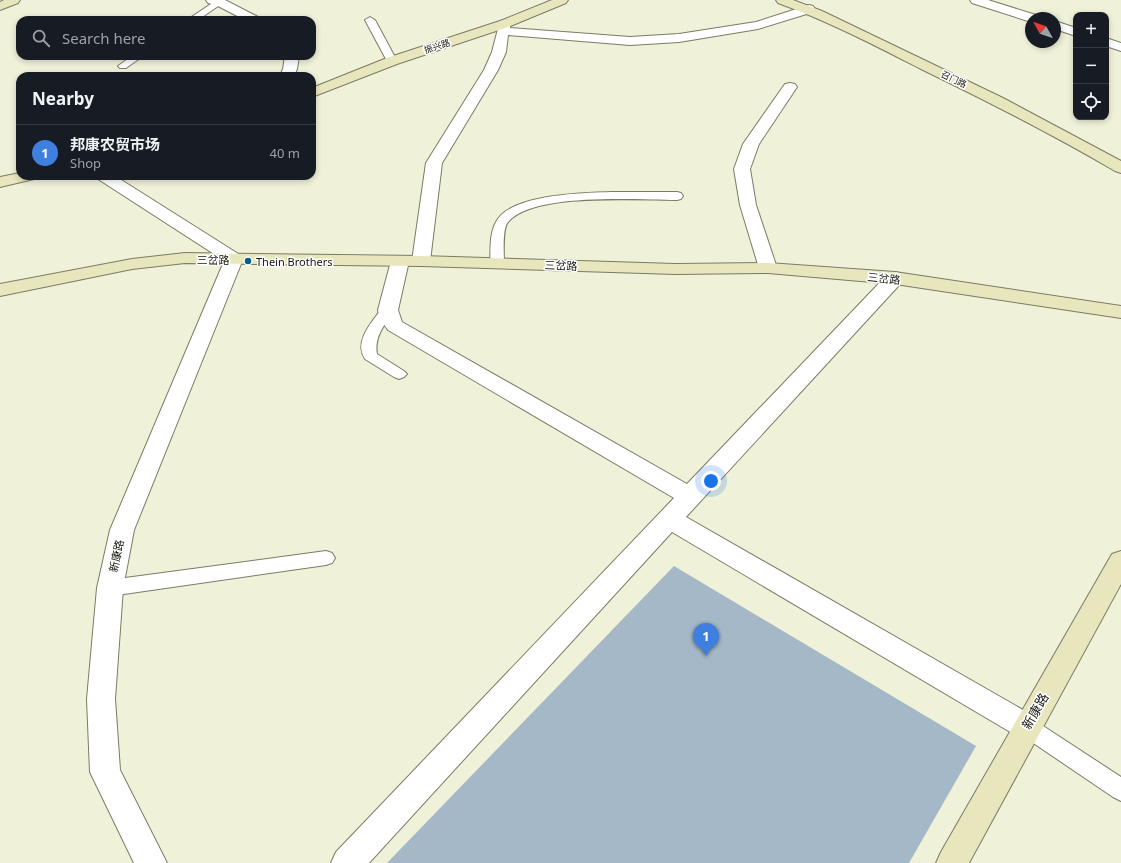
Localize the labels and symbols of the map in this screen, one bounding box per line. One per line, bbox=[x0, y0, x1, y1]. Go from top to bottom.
north arrow bbox=[1025, 12, 1061, 48]
street label: 振兴路 bbox=[422, 36, 452, 56]
street label: 召门路 bbox=[939, 67, 969, 91]
street label: 三岔路 bbox=[197, 252, 230, 267]
place label: Thein Brothers bbox=[256, 254, 333, 269]
marker: Thein Brothers bbox=[243, 256, 253, 266]
street label: 三岔路 bbox=[544, 257, 578, 273]
street label: 三岔路 bbox=[867, 269, 901, 287]
your location bbox=[701, 471, 721, 491]
street label: 新康路 bbox=[105, 538, 127, 574]
pin: 1 bbox=[693, 623, 719, 656]
street label: 新康路 bbox=[1017, 690, 1053, 732]

